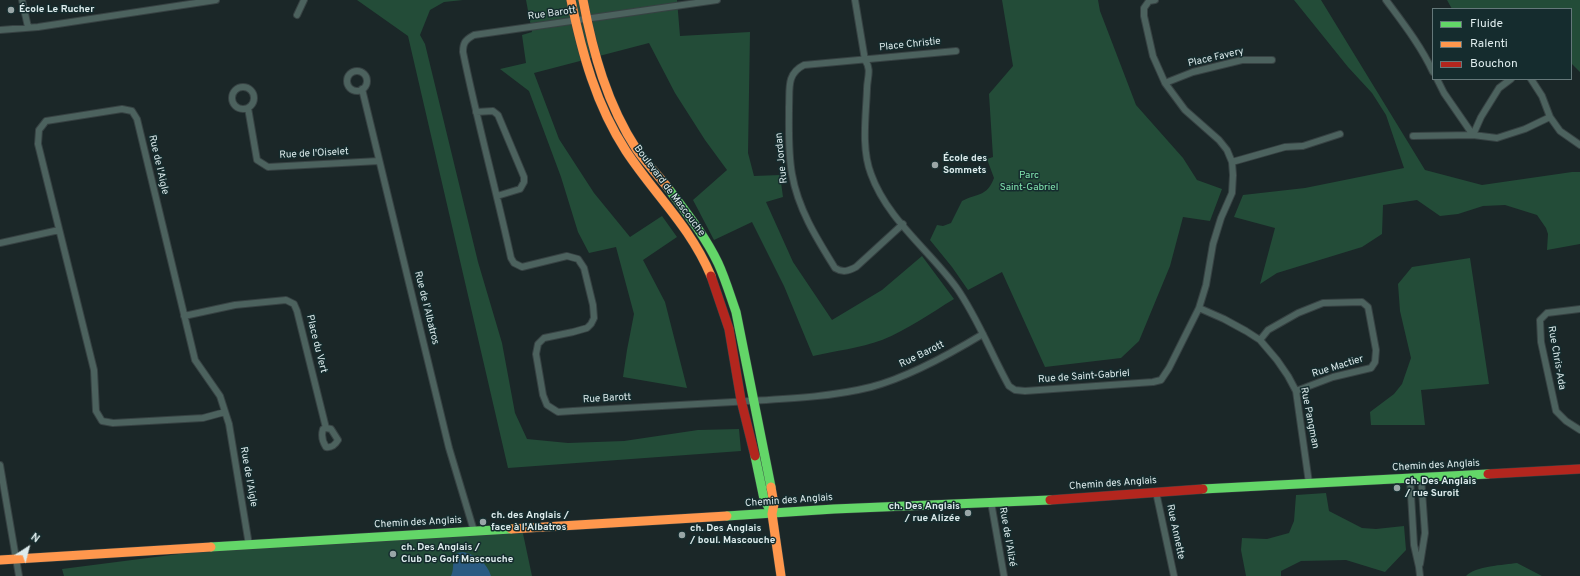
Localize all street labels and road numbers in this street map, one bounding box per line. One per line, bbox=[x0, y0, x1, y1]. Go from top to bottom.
street label: Rue Barott bbox=[527, 5, 577, 23]
street label: Place Christie bbox=[879, 36, 941, 54]
street label: Place Favery bbox=[1187, 46, 1245, 70]
street label: Rue Jordan bbox=[773, 132, 791, 184]
street label: Rue de l'Aigle bbox=[145, 134, 171, 196]
street label: Boulevard de Mascouche bbox=[631, 143, 707, 239]
street label: Rue de l'Oiselet bbox=[279, 146, 349, 162]
street label: Rue de l'Albatros bbox=[411, 270, 441, 346]
street label: Place du Vert bbox=[303, 314, 329, 374]
street label: Rue Chris-Ada bbox=[1544, 325, 1568, 391]
street label: Rue Barott bbox=[898, 339, 946, 371]
street label: Rue Mactier bbox=[1311, 353, 1365, 381]
street label: Rue de Saint-Gabriel bbox=[1038, 368, 1130, 386]
street label: Rue Pangman bbox=[1297, 386, 1321, 450]
street label: Rue Barott bbox=[583, 392, 631, 406]
street label: Rue de l'Aigle bbox=[237, 446, 259, 508]
street label: Chemin des Anglais bbox=[1392, 458, 1480, 474]
street label: Chemin des Anglais bbox=[1069, 475, 1157, 493]
street label: Chemin des Anglais bbox=[745, 492, 833, 510]
street label: Rue Annette bbox=[1163, 503, 1187, 561]
street label: Rue de l'Alizé bbox=[996, 506, 1018, 568]
street label: Chemin des Anglais bbox=[374, 515, 462, 531]

